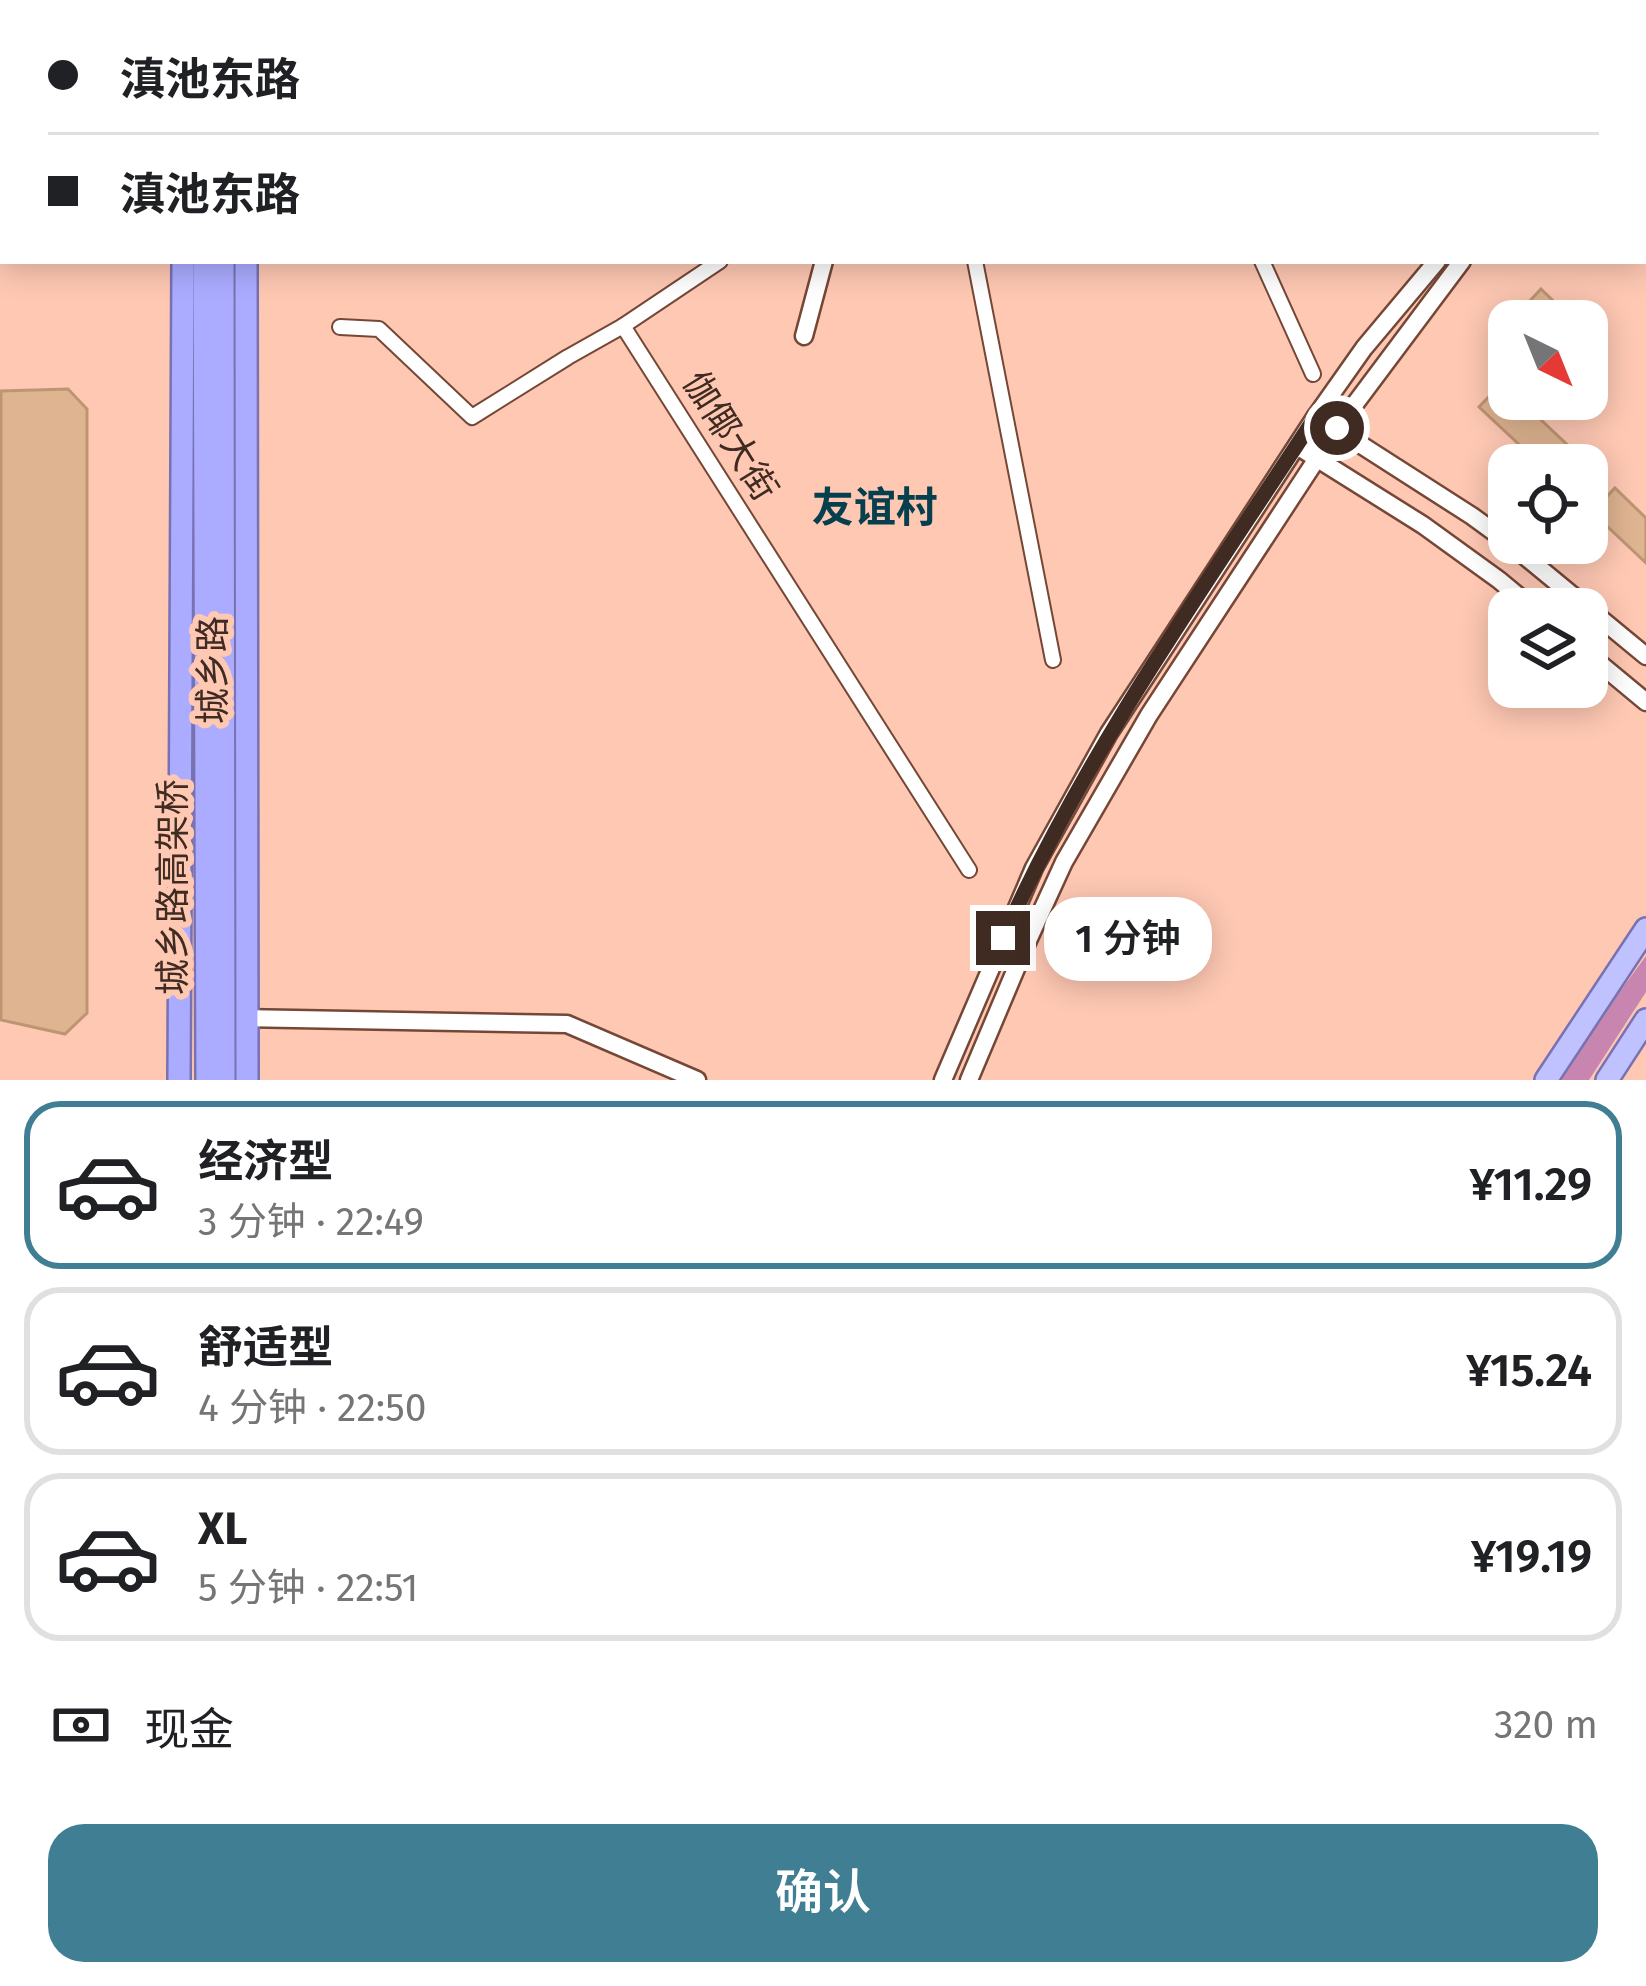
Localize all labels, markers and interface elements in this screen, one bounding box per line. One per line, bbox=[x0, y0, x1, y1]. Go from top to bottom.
text: 滇池东路 bbox=[120, 53, 300, 107]
text: 滇池东路 bbox=[120, 168, 300, 222]
north arrow bbox=[1488, 300, 1608, 420]
map controls bbox=[1488, 300, 1608, 708]
street label: 伽倻大街 bbox=[673, 363, 787, 509]
route start bbox=[1310, 401, 1364, 455]
button: locate bbox=[1488, 444, 1608, 564]
district label: 友谊村 bbox=[812, 483, 938, 533]
button: layers bbox=[1488, 588, 1608, 708]
street label: 城乡路 bbox=[191, 616, 235, 724]
street label: 城乡路高架桥 bbox=[151, 779, 195, 995]
callout: 1 分钟 bbox=[1045, 896, 1213, 980]
route end bbox=[976, 911, 1030, 965]
text: 1 分钟 bbox=[1075, 916, 1181, 962]
icon: car bbox=[54, 1131, 162, 1239]
text: 经济型 bbox=[198, 1135, 333, 1189]
text: ¥11.29 bbox=[1470, 1158, 1592, 1212]
text: 3 分钟 · 22:49 bbox=[198, 1199, 424, 1245]
icon: car bbox=[54, 1317, 162, 1425]
text: 舒适型 bbox=[198, 1321, 333, 1375]
text: ¥15.24 bbox=[1466, 1344, 1592, 1398]
text: 4 分钟 · 22:50 bbox=[198, 1385, 427, 1431]
text: XL bbox=[198, 1502, 247, 1556]
icon: car bbox=[54, 1503, 162, 1611]
text: ¥19.19 bbox=[1471, 1530, 1592, 1584]
text: 5 分钟 · 22:51 bbox=[198, 1565, 418, 1611]
icon: cash bbox=[48, 1692, 114, 1758]
text: 320 m bbox=[1494, 1702, 1598, 1748]
text: 现金 bbox=[144, 1703, 234, 1757]
button: 确认 bbox=[48, 1824, 1598, 1962]

